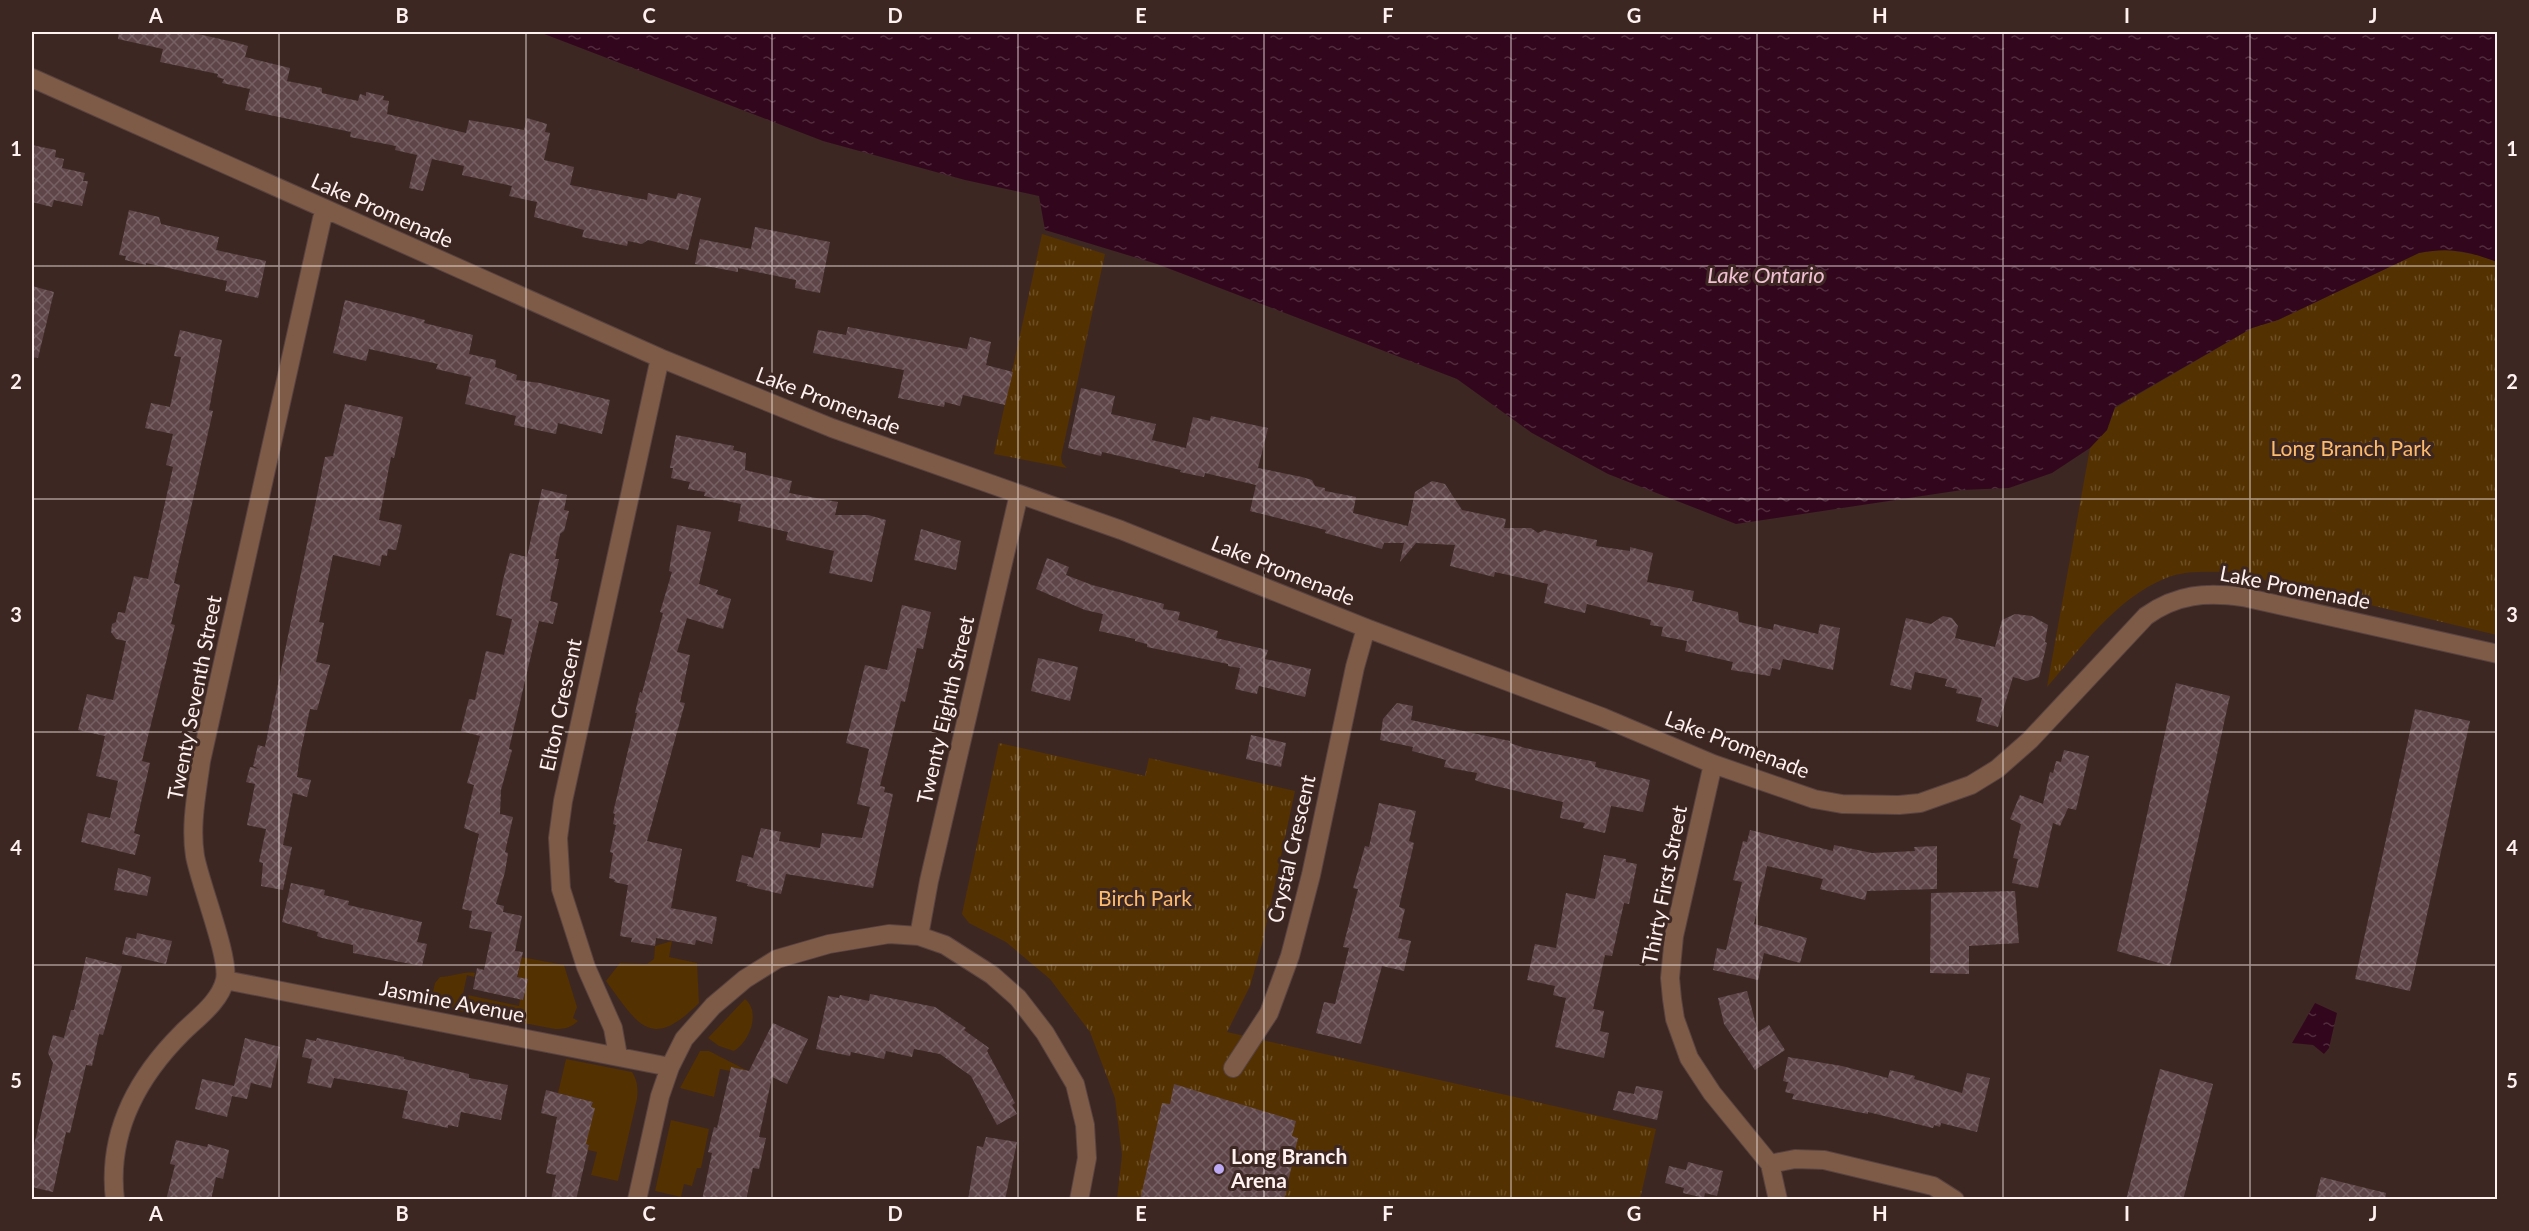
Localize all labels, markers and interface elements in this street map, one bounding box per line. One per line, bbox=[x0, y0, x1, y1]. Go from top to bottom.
text: A bbox=[148, 3, 163, 27]
text: B bbox=[395, 3, 409, 27]
text: C bbox=[642, 3, 656, 27]
text: D bbox=[887, 3, 903, 27]
text: E bbox=[1135, 3, 1147, 27]
text: F bbox=[1382, 3, 1394, 27]
text: G bbox=[1627, 3, 1641, 27]
text: H bbox=[1872, 3, 1888, 27]
text: I bbox=[2124, 3, 2130, 27]
text: J bbox=[2369, 3, 2377, 27]
text: 1 bbox=[10, 136, 22, 160]
text: 1 bbox=[2506, 136, 2518, 160]
street label: Lake Promenade bbox=[308, 167, 457, 252]
water label: Lake Ontario bbox=[1707, 261, 1825, 288]
street label: Lake Promenade bbox=[753, 361, 904, 439]
text: 2 bbox=[10, 369, 22, 393]
text: 2 bbox=[2506, 369, 2518, 393]
park label: Long Branch Park bbox=[2270, 435, 2432, 460]
street label: Lake Promenade bbox=[1208, 529, 1359, 610]
street label: Lake Promenade bbox=[2218, 560, 2373, 613]
street label: Twenty Seventh Street bbox=[161, 593, 226, 802]
text: 3 bbox=[10, 602, 22, 626]
text: 3 bbox=[2506, 602, 2518, 626]
street label: Twenty Eighth Street bbox=[911, 613, 978, 806]
street label: Elton Crescent bbox=[533, 636, 586, 773]
street label: Lake Promenade bbox=[1662, 705, 1813, 783]
street label: Crystal Crescent bbox=[1261, 772, 1320, 925]
street label: Thirty First Street bbox=[1636, 803, 1691, 966]
text: 4 bbox=[10, 835, 22, 859]
text: 4 bbox=[2506, 835, 2518, 859]
park label: Birch Park bbox=[1098, 885, 1192, 910]
street label: Jasmine Avenue bbox=[378, 974, 527, 1027]
text: 5 bbox=[10, 1068, 22, 1092]
text: 5 bbox=[2506, 1068, 2518, 1092]
place label: Long Branch Arena bbox=[1230, 1143, 1347, 1192]
marker: Long Branch Arena bbox=[1212, 1162, 1226, 1176]
text: A bbox=[148, 1201, 163, 1225]
text: B bbox=[395, 1201, 409, 1225]
text: C bbox=[642, 1201, 656, 1225]
text: D bbox=[887, 1201, 903, 1225]
text: E bbox=[1135, 1201, 1147, 1225]
text: F bbox=[1382, 1201, 1394, 1225]
text: G bbox=[1627, 1201, 1641, 1225]
text: H bbox=[1872, 1201, 1888, 1225]
text: I bbox=[2124, 1201, 2130, 1225]
text: J bbox=[2369, 1201, 2377, 1225]

